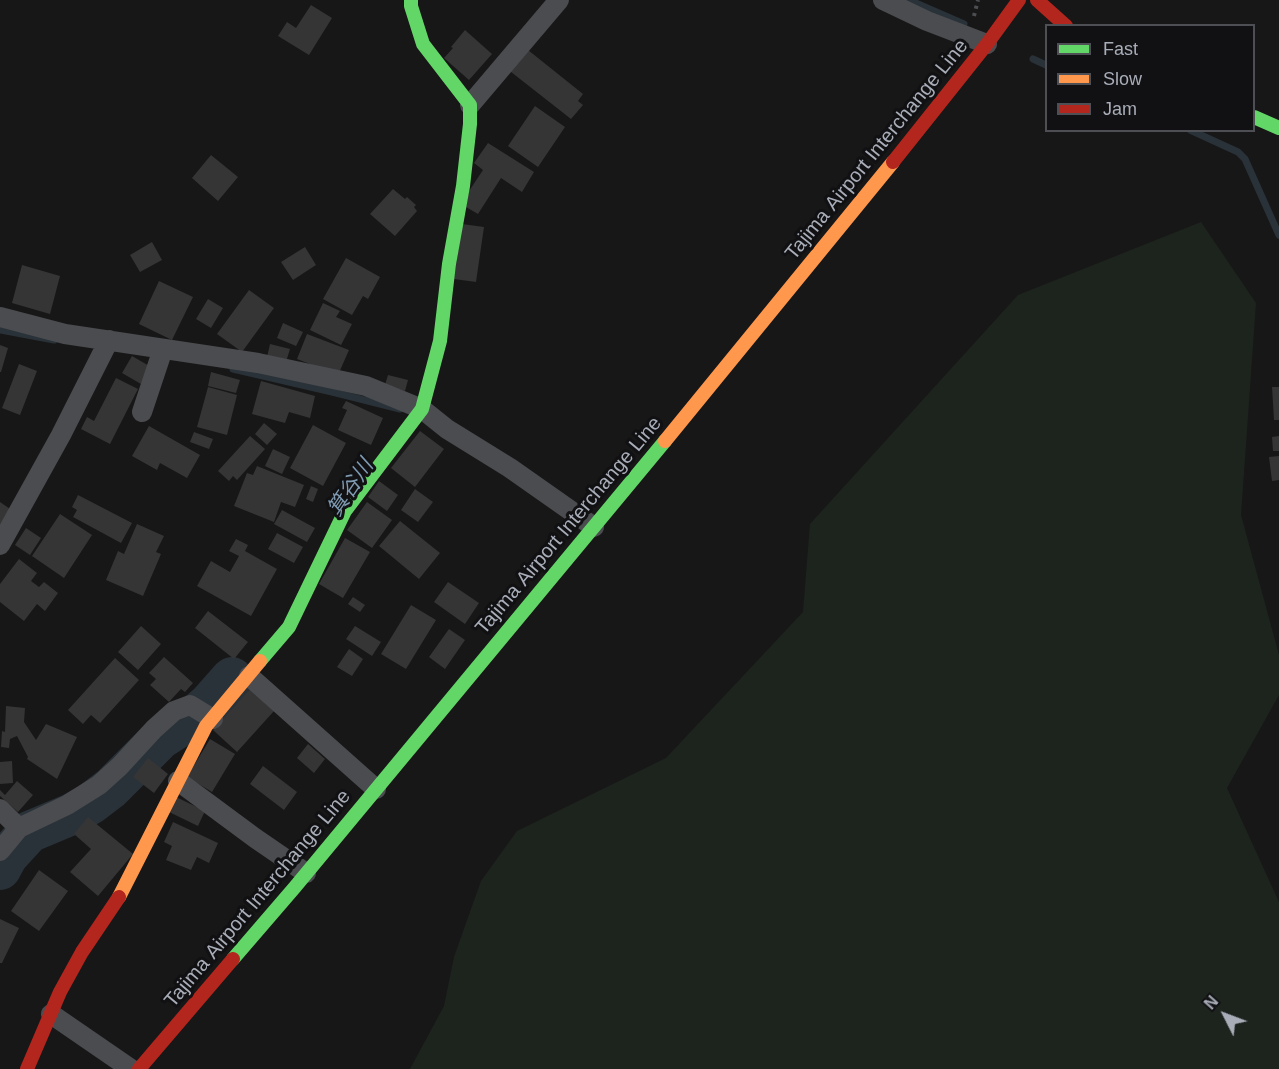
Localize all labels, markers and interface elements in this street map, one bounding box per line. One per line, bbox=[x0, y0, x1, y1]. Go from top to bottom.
legend bbox=[1045, 24, 1255, 132]
street label: Tajima Airport Interchange Line bbox=[781, 35, 973, 265]
text: Fast bbox=[1103, 39, 1138, 59]
text: Slow bbox=[1103, 69, 1142, 89]
text: Jam bbox=[1103, 99, 1137, 119]
street label: Tajima Airport Interchange Line bbox=[471, 412, 667, 640]
water label: 箕谷川 bbox=[323, 455, 379, 521]
street label: Tajima Airport Interchange Line bbox=[160, 785, 356, 1013]
north arrow bbox=[1195, 985, 1255, 1045]
text: N bbox=[1201, 993, 1221, 1013]

